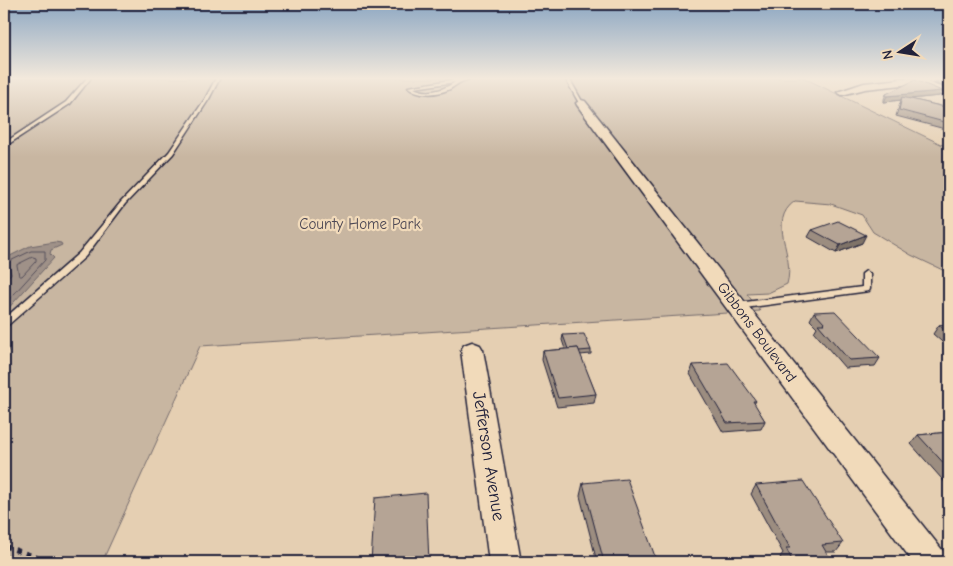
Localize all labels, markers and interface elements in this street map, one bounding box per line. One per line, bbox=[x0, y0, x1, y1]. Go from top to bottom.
north arrow bbox=[876, 28, 926, 78]
text: N bbox=[879, 48, 897, 61]
park label: County Home Park bbox=[299, 215, 422, 233]
street label: Gibbons Boulevard bbox=[714, 278, 800, 386]
street label: Jefferson Avenue bbox=[468, 390, 509, 522]

